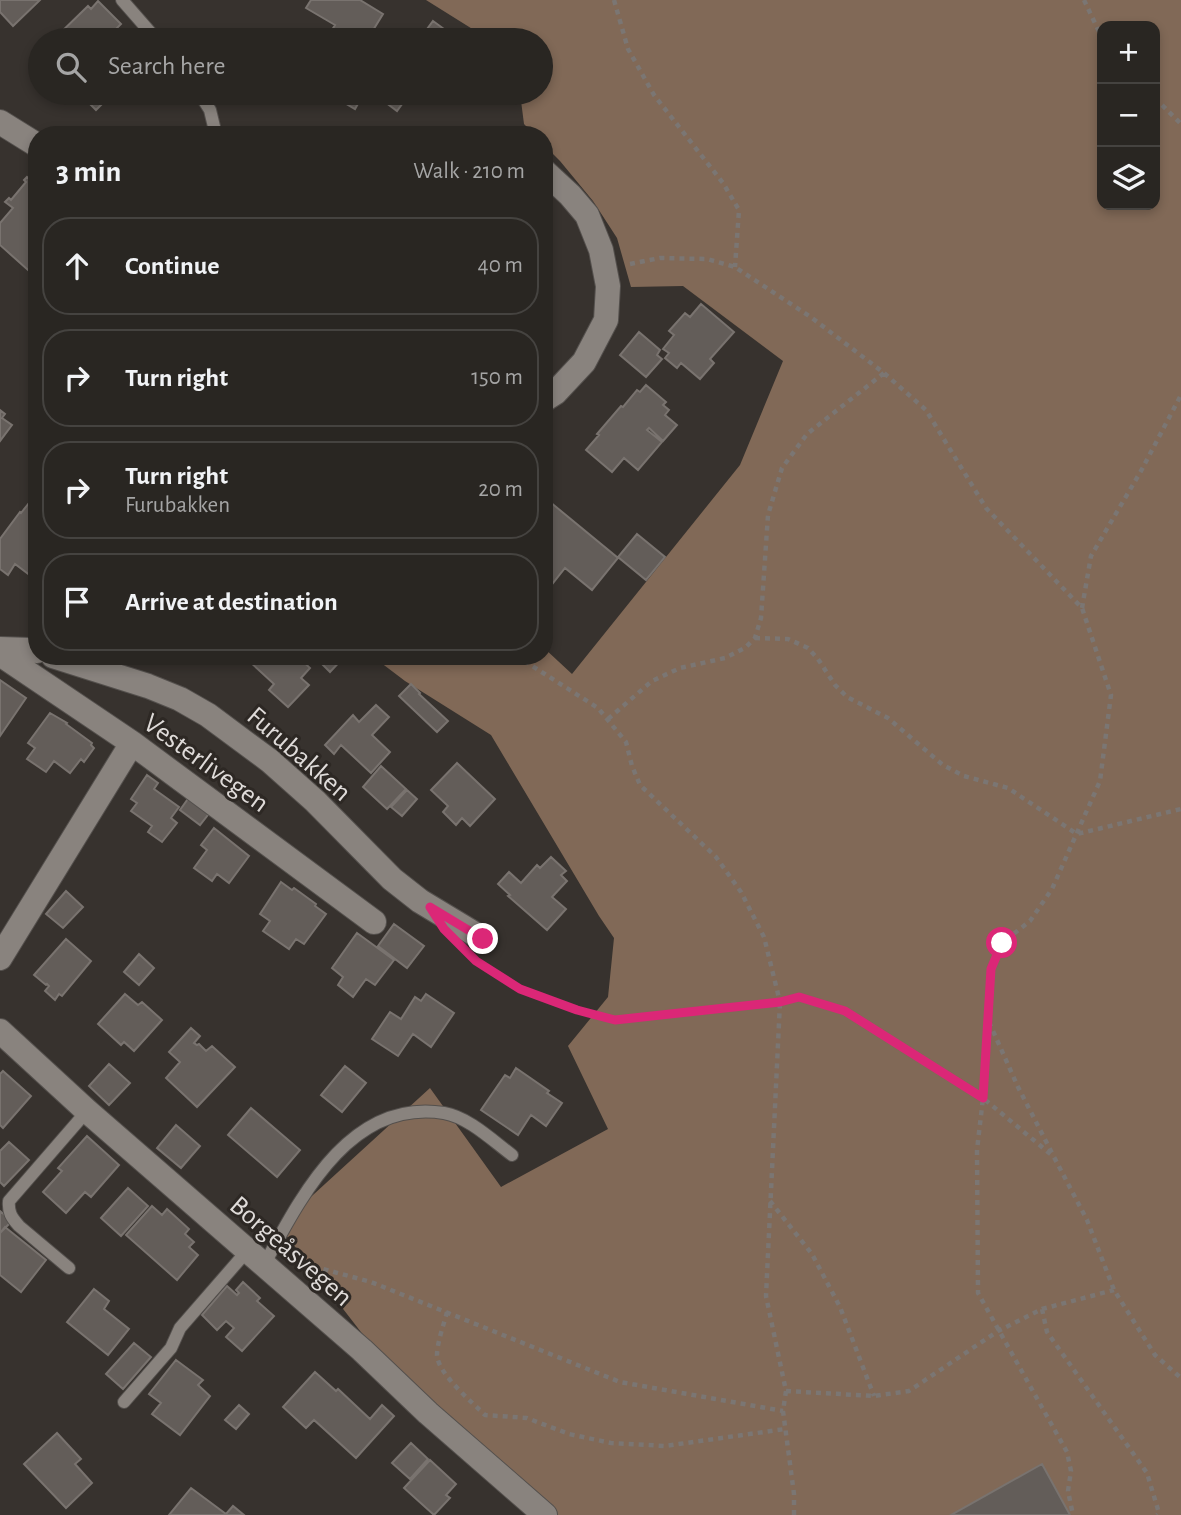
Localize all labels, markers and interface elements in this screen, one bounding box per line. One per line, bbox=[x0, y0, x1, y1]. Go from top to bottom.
map controls bbox=[1097, 21, 1160, 210]
button: + bbox=[1097, 21, 1160, 84]
search box bbox=[28, 28, 553, 105]
icon: search bbox=[52, 48, 90, 86]
text: Search here bbox=[108, 53, 226, 79]
button: − bbox=[1097, 84, 1160, 147]
button: layers bbox=[1097, 147, 1160, 210]
text: 3 min bbox=[56, 157, 121, 187]
text: Walk · 210 m bbox=[413, 160, 525, 183]
icon: ahead bbox=[58, 247, 96, 285]
text: Continue bbox=[125, 253, 220, 279]
text: 40 m bbox=[478, 254, 523, 277]
icon: right bbox=[58, 359, 96, 397]
text: Turn right bbox=[125, 365, 228, 391]
text: 150 m bbox=[471, 366, 523, 389]
text: Turn right bbox=[125, 463, 228, 489]
icon: right bbox=[58, 471, 96, 509]
text: 20 m bbox=[478, 478, 523, 501]
text: Furubakken bbox=[125, 494, 230, 517]
icon: arrive bbox=[58, 583, 96, 621]
text: Arrive at destination bbox=[125, 589, 338, 615]
street label: Furubakken bbox=[241, 702, 356, 807]
street label: Vesterlivegen bbox=[138, 709, 274, 818]
route end bbox=[467, 923, 498, 954]
route start bbox=[986, 927, 1017, 958]
street label: Borgeåsvegen bbox=[224, 1191, 357, 1312]

